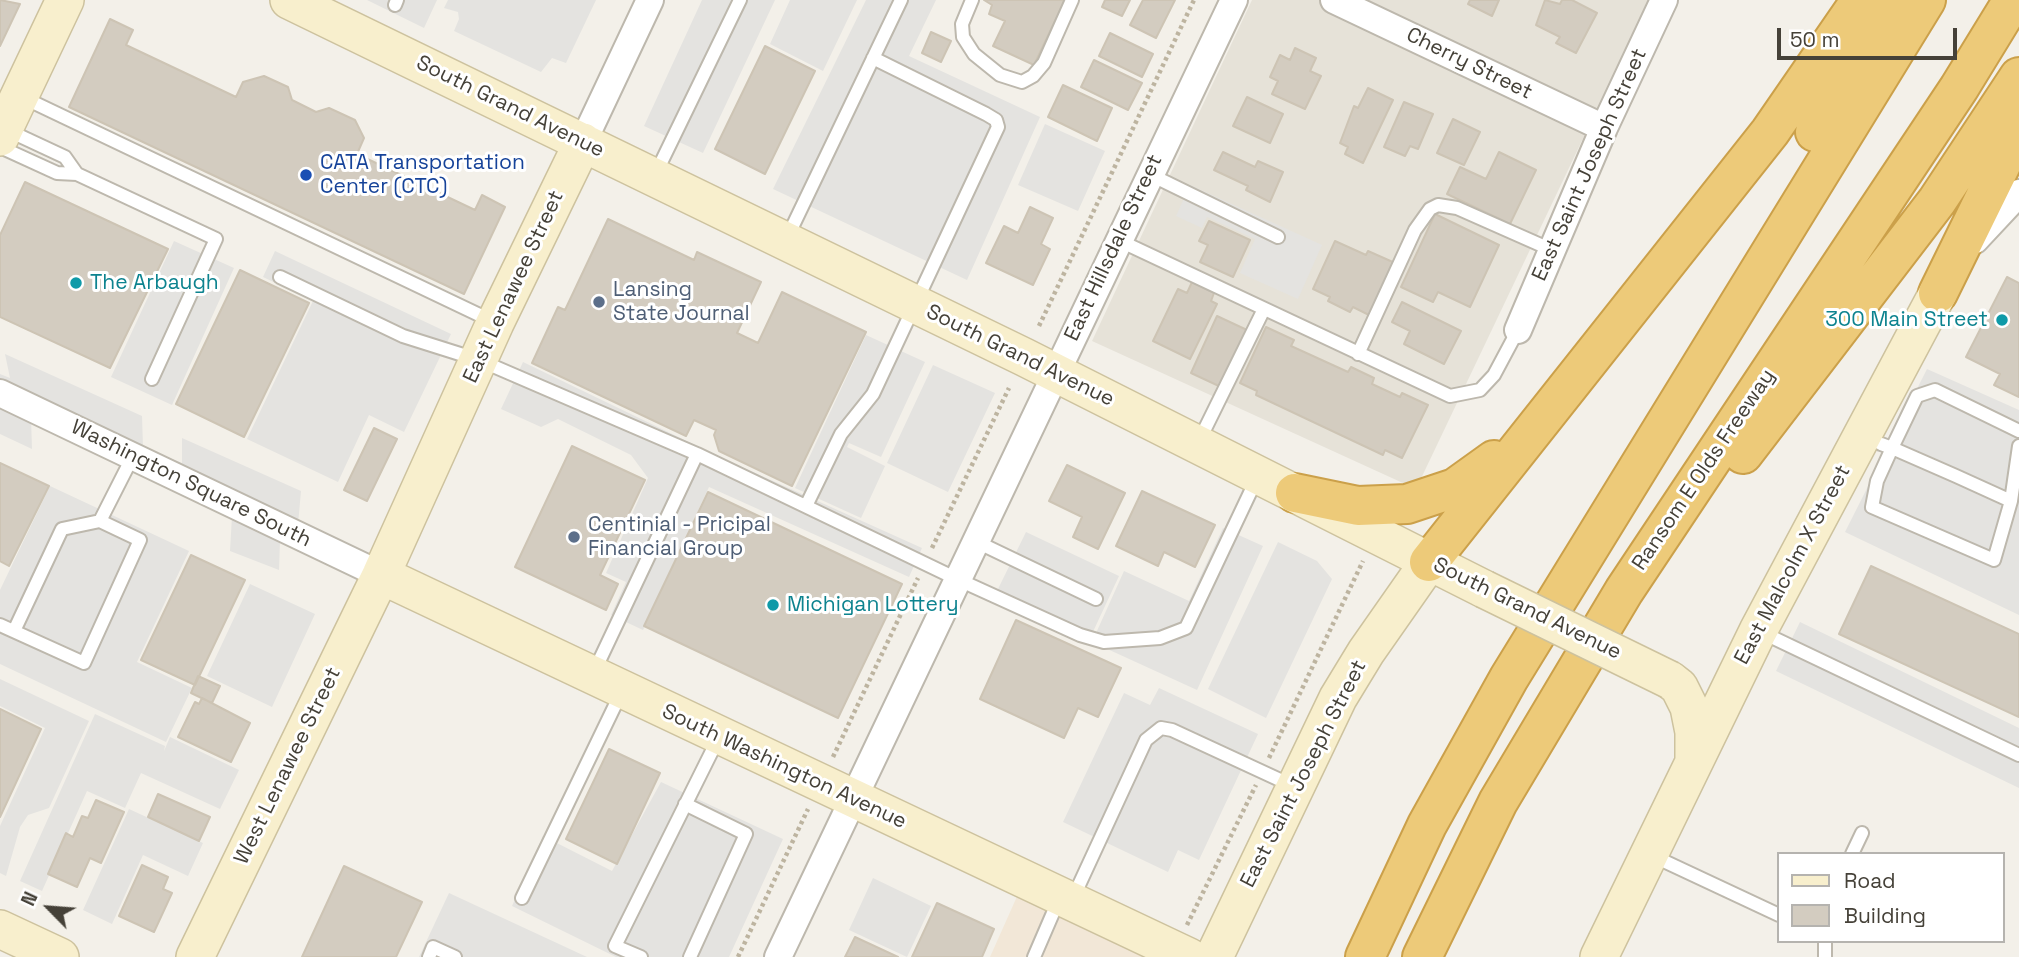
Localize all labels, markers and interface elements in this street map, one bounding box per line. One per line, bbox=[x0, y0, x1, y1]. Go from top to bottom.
scale bar bbox=[1781, 14, 1961, 58]
street label: Cherry Street bbox=[1402, 23, 1536, 105]
text: 50 m bbox=[1790, 26, 1840, 53]
street label: East Saint Joseph Street bbox=[1527, 45, 1653, 285]
street label: South Grand Avenue bbox=[412, 51, 608, 163]
place label: CATA Transportation Center (CTC) bbox=[320, 150, 525, 200]
street label: East Hillsdale Street bbox=[1060, 151, 1168, 345]
marker: CATA Transportation Center (CTC) bbox=[298, 167, 314, 183]
street label: East Lenawee Street bbox=[458, 187, 570, 387]
place label: The Arbaugh bbox=[90, 270, 219, 296]
marker: The Arbaugh bbox=[68, 275, 84, 291]
place label: Lansing State Journal bbox=[613, 277, 750, 327]
marker: Lansing State Journal bbox=[591, 294, 607, 310]
street label: South Grand Avenue bbox=[922, 300, 1118, 412]
place label: 300 Main Street bbox=[1825, 307, 1988, 333]
marker: 300 Main Street bbox=[1994, 312, 2010, 328]
street label: Ransom E Olds Freeway bbox=[1627, 365, 1781, 575]
street label: Washington Square South bbox=[67, 415, 315, 553]
street label: East Malcolm X Street bbox=[1730, 461, 1856, 669]
place label: Centinial - Pricipal Financial Group bbox=[588, 512, 771, 562]
marker: Centinial - Pricipal Financial Group bbox=[566, 529, 582, 545]
street label: South Grand Avenue bbox=[1429, 553, 1625, 665]
place label: Michigan Lottery bbox=[787, 592, 959, 618]
marker: Michigan Lottery bbox=[765, 597, 781, 613]
street label: East Saint Joseph Street bbox=[1236, 656, 1372, 892]
street label: West Lenawee Street bbox=[229, 663, 347, 869]
street label: South Washington Avenue bbox=[658, 699, 910, 835]
legend bbox=[1778, 852, 2005, 943]
text: Road bbox=[1844, 867, 1896, 894]
north arrow bbox=[14, 873, 84, 943]
text: N bbox=[15, 888, 44, 910]
text: Building bbox=[1844, 902, 1926, 929]

